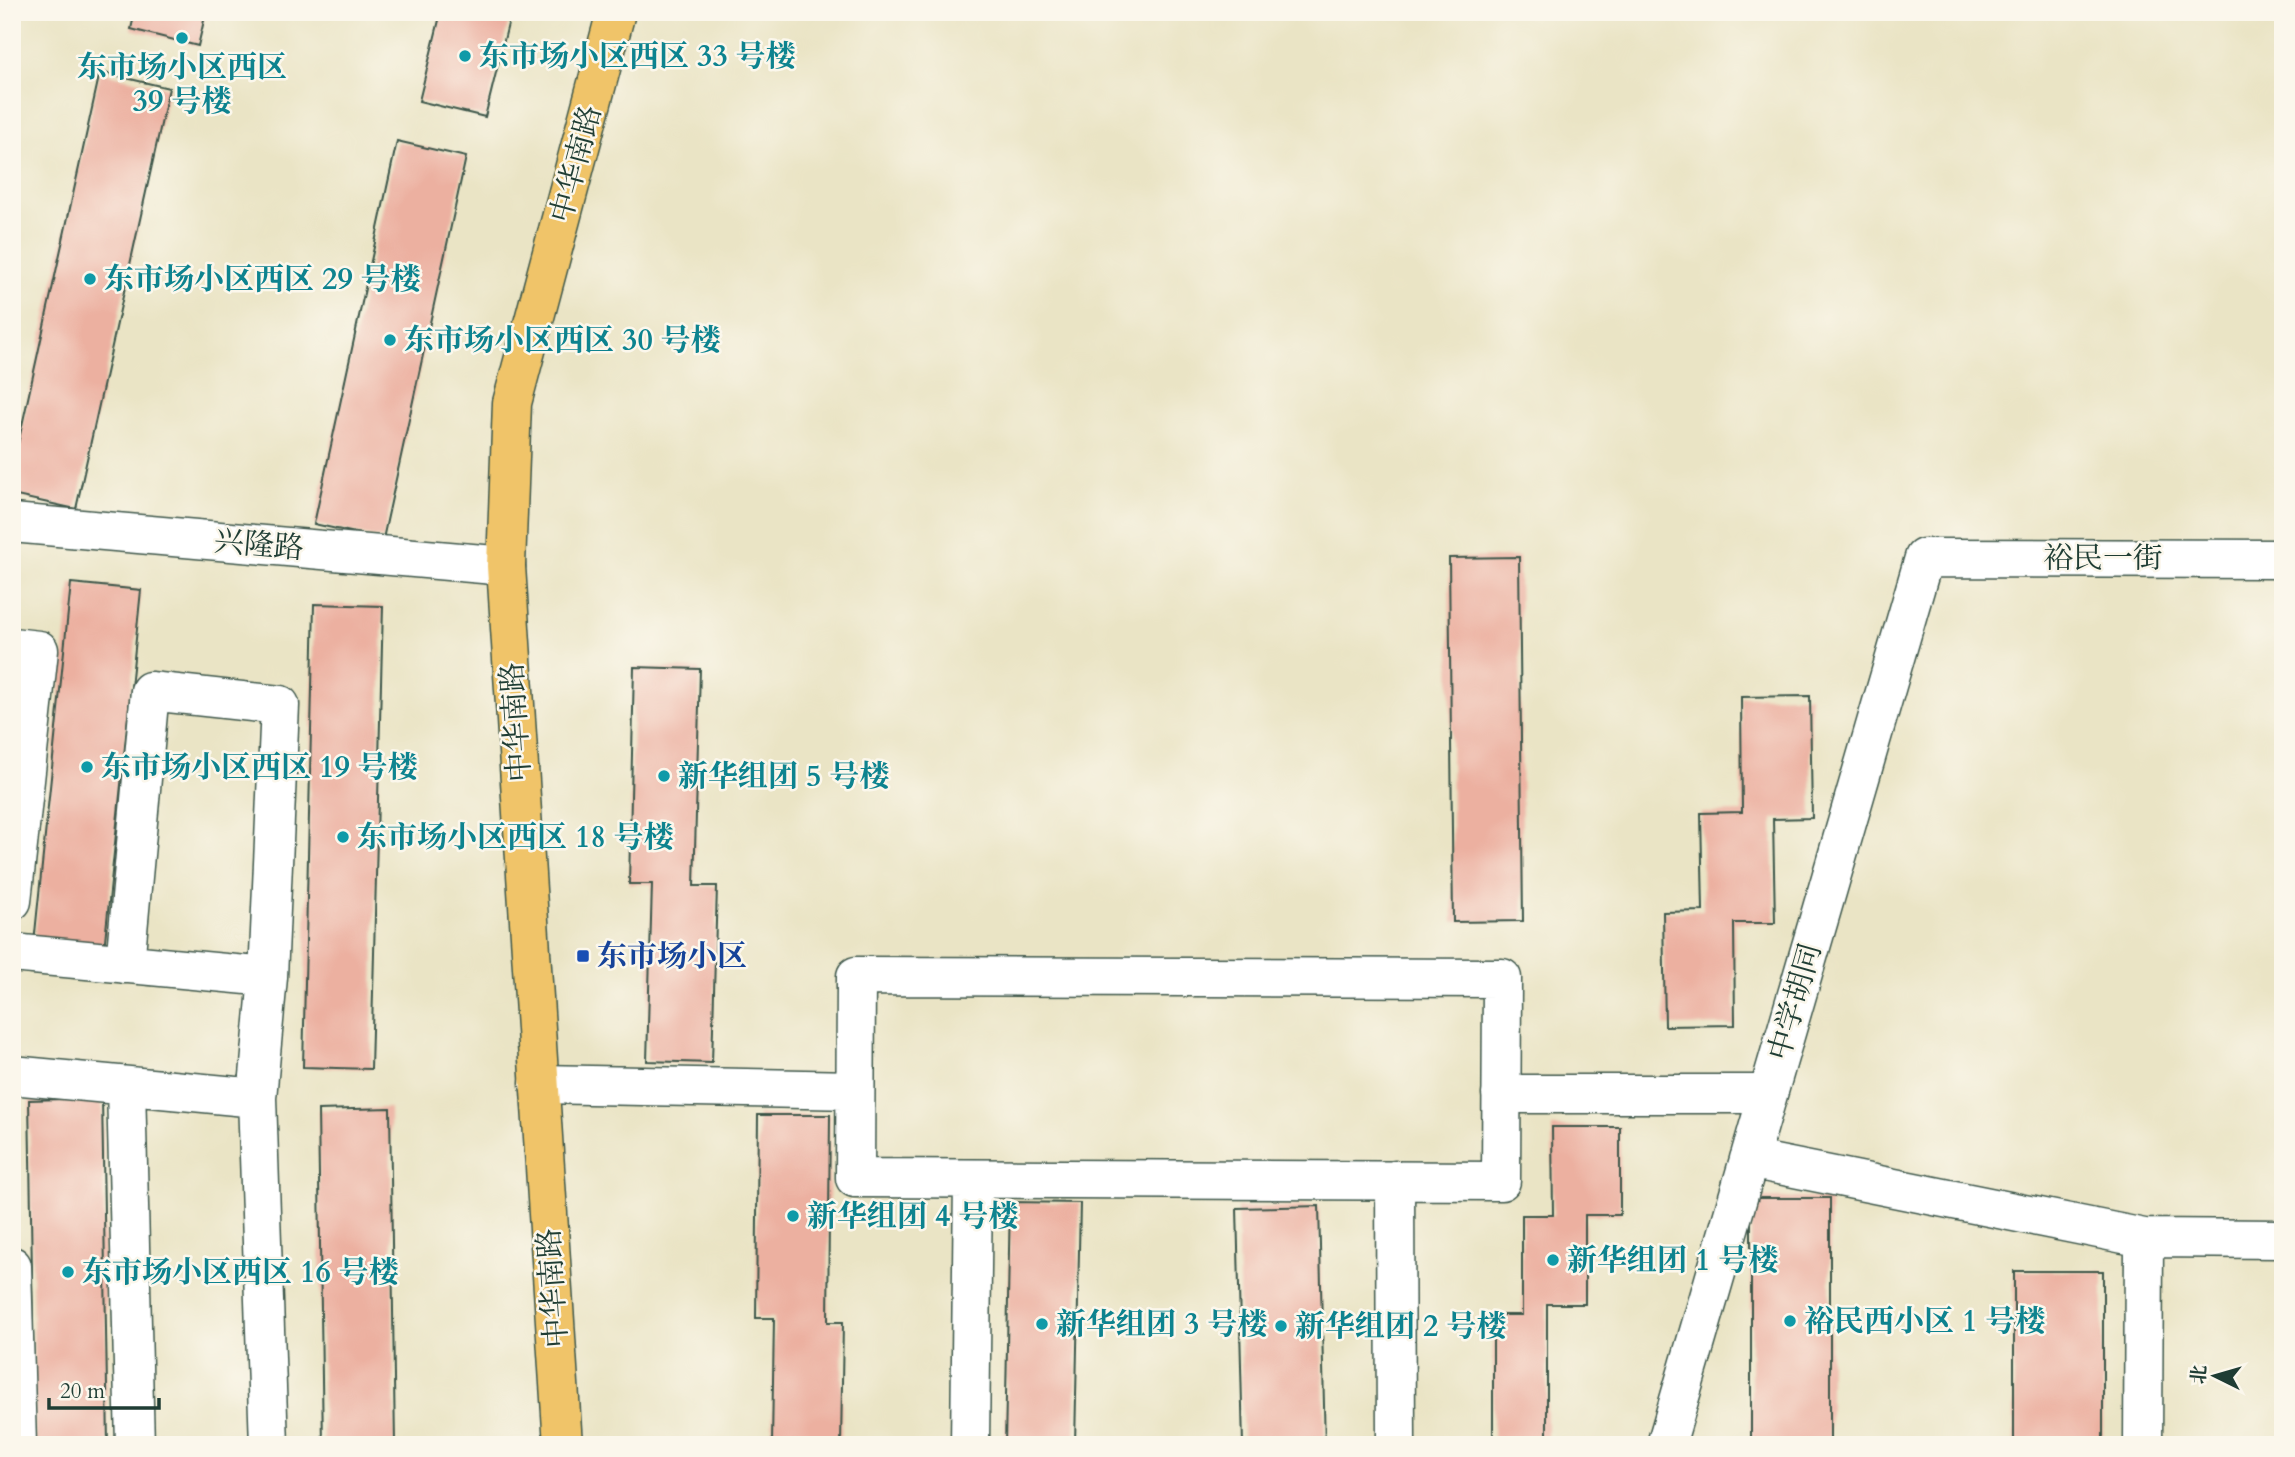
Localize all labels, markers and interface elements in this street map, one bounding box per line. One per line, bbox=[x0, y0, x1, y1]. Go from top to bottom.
marker: 东市场小区西区 39 号楼 bbox=[174, 30, 190, 46]
place label: 东市场小区西区 33 号楼 bbox=[479, 36, 796, 77]
place label: 东市场小区西区 39 号楼 bbox=[77, 47, 287, 122]
marker: 东市场小区西区 33 号楼 bbox=[457, 48, 473, 64]
street label: 中华南路 bbox=[541, 101, 611, 227]
place label: 东市场小区西区 29 号楼 bbox=[104, 259, 421, 300]
marker: 东市场小区西区 29 号楼 bbox=[82, 271, 98, 287]
place label: 东市场小区西区 30 号楼 bbox=[404, 320, 721, 361]
marker: 东市场小区西区 30 号楼 bbox=[382, 332, 398, 348]
street label: 兴隆路 bbox=[212, 521, 306, 569]
street label: 裕民一街 bbox=[2043, 538, 2163, 579]
street label: 中华南路 bbox=[491, 661, 541, 783]
place label: 东市场小区西区 19 号楼 bbox=[101, 747, 418, 788]
place label: 新华组团 5 号楼 bbox=[678, 756, 889, 797]
marker: 东市场小区西区 19 号楼 bbox=[79, 759, 95, 775]
marker: 新华组团 5 号楼 bbox=[656, 768, 672, 784]
place label: 东市场小区西区 18 号楼 bbox=[357, 817, 674, 858]
marker: 东市场小区西区 18 号楼 bbox=[335, 829, 351, 845]
place label: 东市场小区 bbox=[597, 936, 747, 977]
street label: 中学胡同 bbox=[1759, 939, 1831, 1065]
marker: 东市场小区 bbox=[575, 948, 591, 964]
place label: 新华组团 4 号楼 bbox=[807, 1196, 1018, 1237]
marker: 新华组团 4 号楼 bbox=[785, 1208, 801, 1224]
street label: 中华南路 bbox=[528, 1227, 578, 1349]
place label: 新华组团 1 号楼 bbox=[1567, 1240, 1778, 1281]
place label: 东市场小区西区 16 号楼 bbox=[82, 1252, 399, 1293]
marker: 新华组团 1 号楼 bbox=[1545, 1252, 1561, 1268]
marker: 东市场小区西区 16 号楼 bbox=[60, 1264, 76, 1280]
place label: 裕民西小区 1 号楼 bbox=[1804, 1301, 2045, 1342]
place label: 新华组团 3 号楼 bbox=[1056, 1304, 1267, 1345]
place label: 新华组团 2 号楼 bbox=[1295, 1306, 1506, 1347]
marker: 裕民西小区 1 号楼 bbox=[1782, 1313, 1798, 1329]
marker: 新华组团 3 号楼 bbox=[1034, 1316, 1050, 1332]
marker: 新华组团 2 号楼 bbox=[1273, 1318, 1289, 1334]
north arrow bbox=[2180, 1342, 2250, 1412]
text: 北 bbox=[2185, 1364, 2213, 1385]
scale bar bbox=[49, 1366, 159, 1410]
text: 20 m bbox=[60, 1377, 105, 1406]

